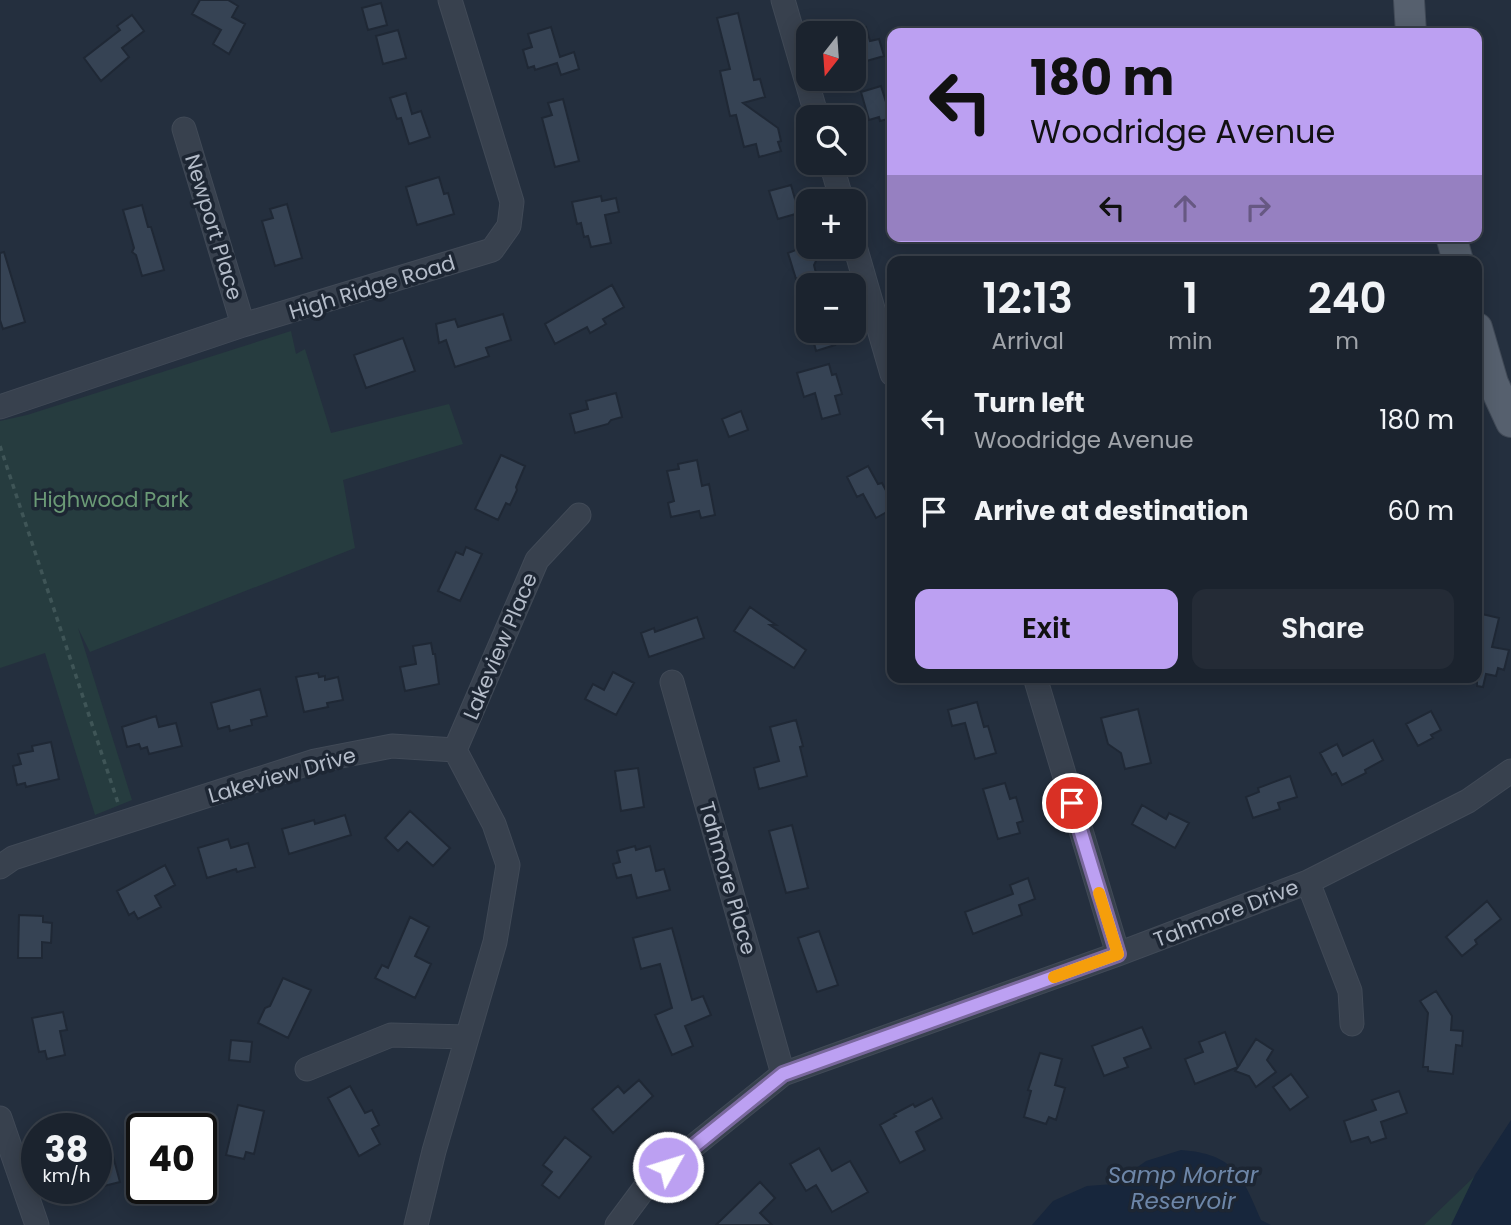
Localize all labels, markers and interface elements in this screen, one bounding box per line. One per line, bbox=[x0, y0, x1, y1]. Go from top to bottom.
north arrow bbox=[796, 21, 866, 91]
map controls bbox=[796, 21, 866, 343]
text: 180 m bbox=[1030, 44, 1174, 112]
icon: left bbox=[915, 56, 1006, 147]
button: search bbox=[796, 105, 866, 175]
text: Woodridge Avenue bbox=[1030, 109, 1335, 154]
street label: Newport Place bbox=[178, 151, 250, 303]
button: + bbox=[796, 189, 866, 259]
icon: left bbox=[1093, 189, 1131, 227]
icon: ahead bbox=[1166, 189, 1204, 227]
icon: right bbox=[1239, 189, 1277, 227]
street label: High Ridge Road bbox=[285, 248, 459, 326]
text: 12:13 bbox=[982, 269, 1073, 328]
text: 1 bbox=[1183, 269, 1198, 328]
text: 240 bbox=[1308, 269, 1387, 328]
button: − bbox=[796, 273, 866, 343]
text: Arrival bbox=[991, 325, 1064, 357]
text: min bbox=[1168, 325, 1212, 357]
text: m bbox=[1335, 325, 1359, 357]
text: Turn left bbox=[974, 385, 1085, 421]
icon: left bbox=[915, 402, 953, 440]
text: 180 m bbox=[1379, 402, 1454, 438]
text: Woodridge Avenue bbox=[974, 424, 1194, 456]
park label: Highwood Park bbox=[33, 485, 189, 514]
icon: arrive bbox=[915, 493, 953, 531]
text: Arrive at destination bbox=[974, 493, 1249, 529]
text: 60 m bbox=[1387, 493, 1454, 529]
street label: Lakeview Place bbox=[456, 568, 544, 724]
button: Exit bbox=[915, 589, 1178, 669]
button: Share bbox=[1192, 589, 1454, 669]
street label: Lakeview Drive bbox=[205, 740, 359, 810]
pin bbox=[1042, 773, 1102, 833]
icon: arrive bbox=[1053, 784, 1091, 822]
street label: Tahmore Place bbox=[692, 798, 764, 958]
street label: Tahmore Drive bbox=[1149, 872, 1303, 954]
speed limit sign: 40 bbox=[126, 1113, 217, 1204]
text: 38 bbox=[45, 1125, 88, 1174]
position arrow bbox=[631, 1130, 705, 1204]
water label: Samp Mortar Reservoir bbox=[1108, 1159, 1260, 1217]
text: km/h bbox=[43, 1163, 90, 1188]

